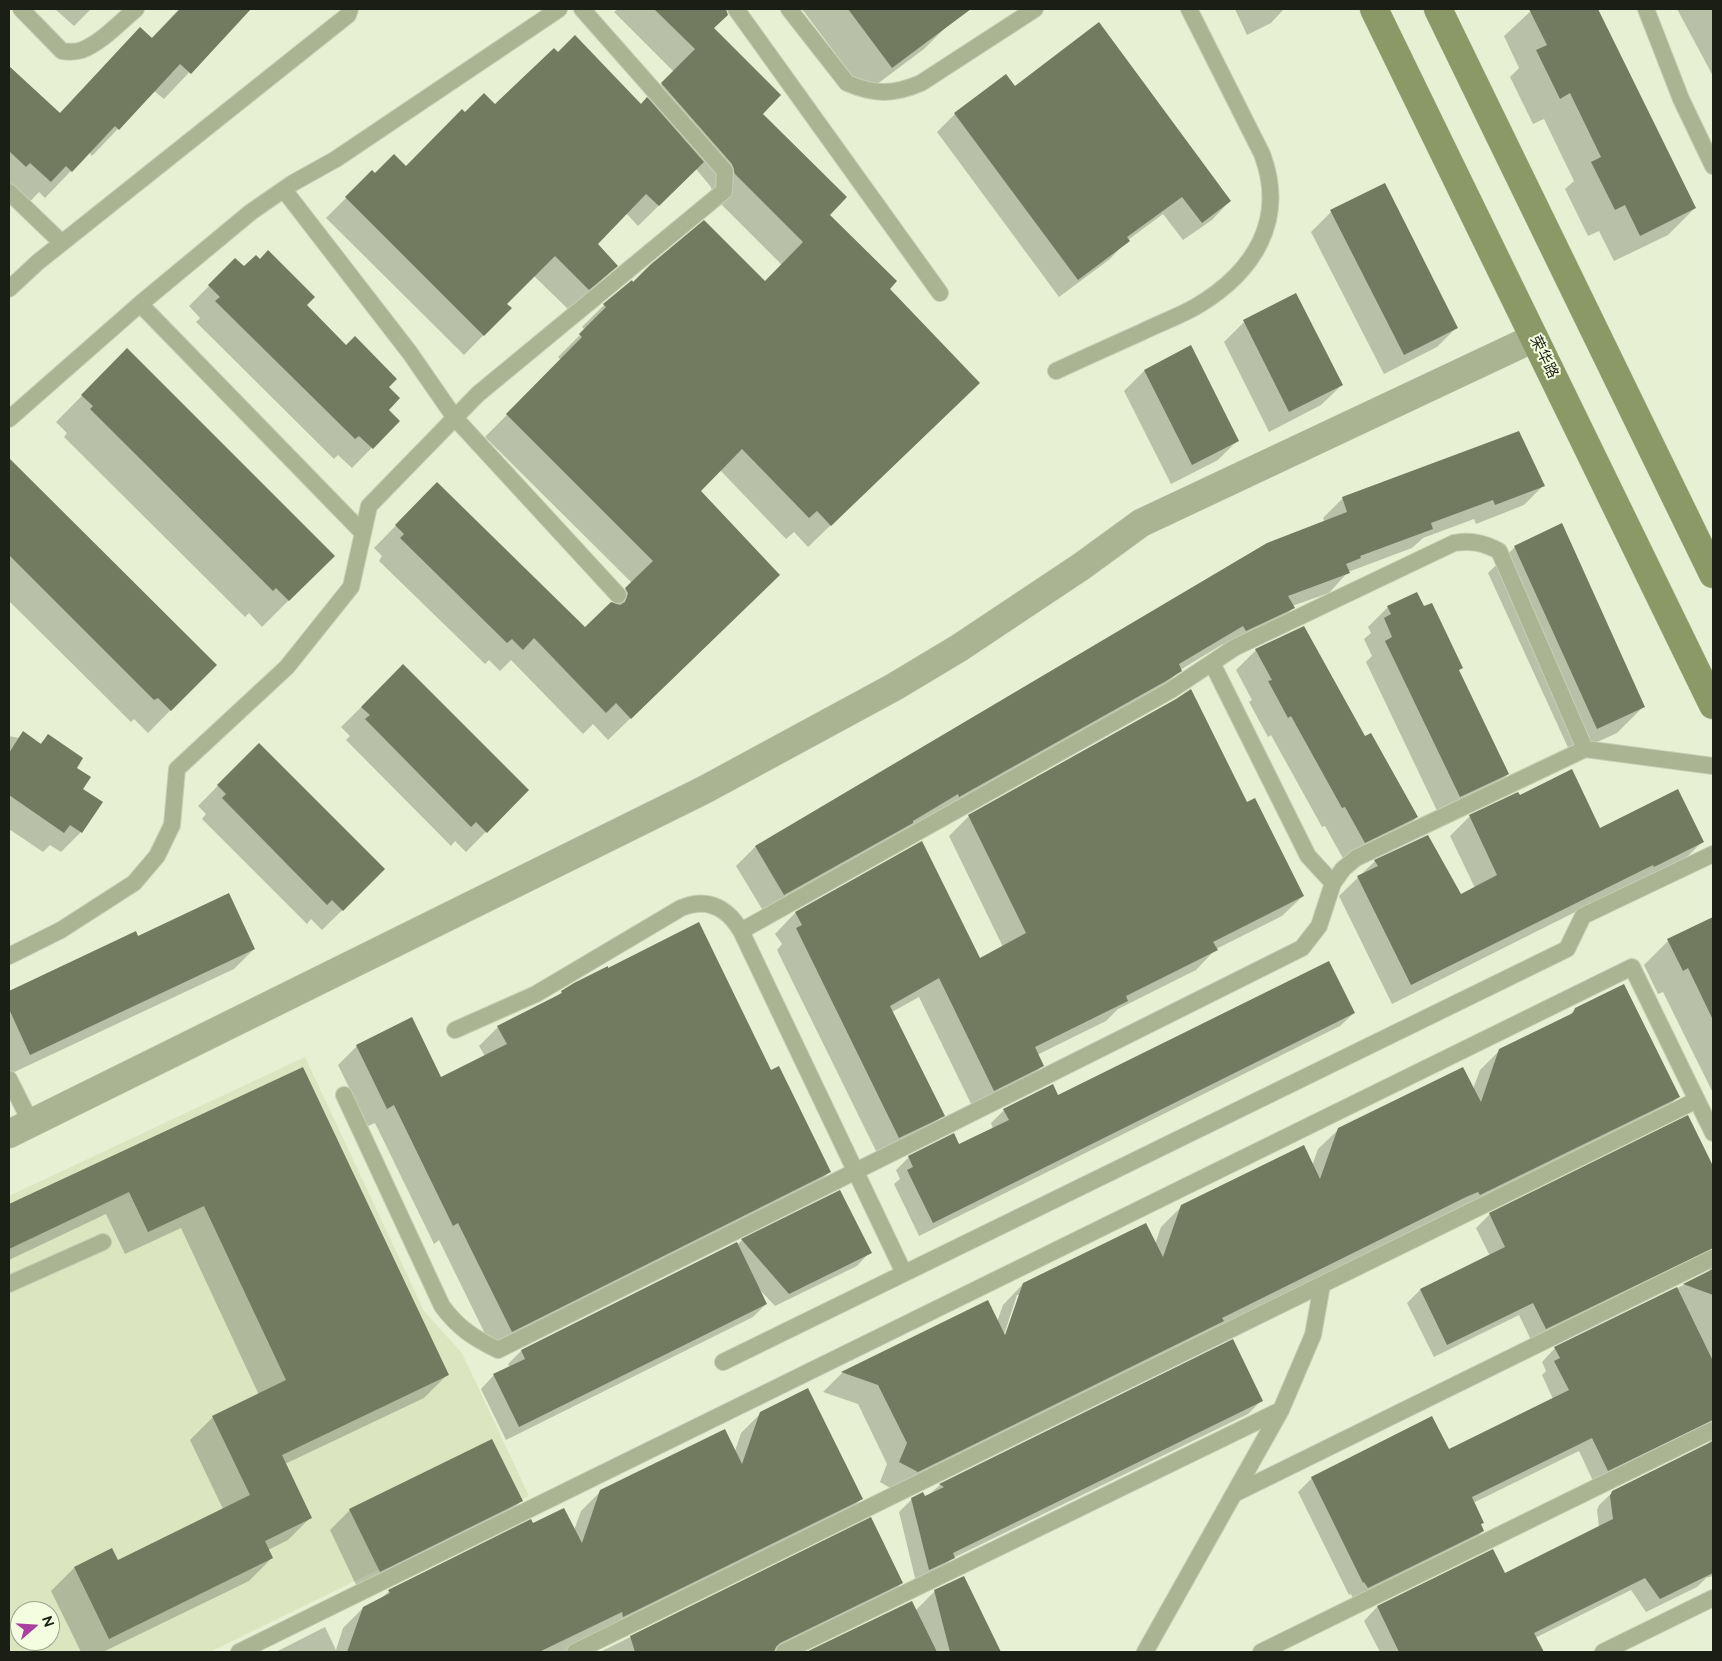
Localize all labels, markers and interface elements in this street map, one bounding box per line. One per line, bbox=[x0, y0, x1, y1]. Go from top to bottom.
street label: 荣华路 bbox=[1526, 333, 1562, 381]
north arrow bbox=[10, 1601, 60, 1651]
text: N bbox=[39, 1614, 58, 1629]

